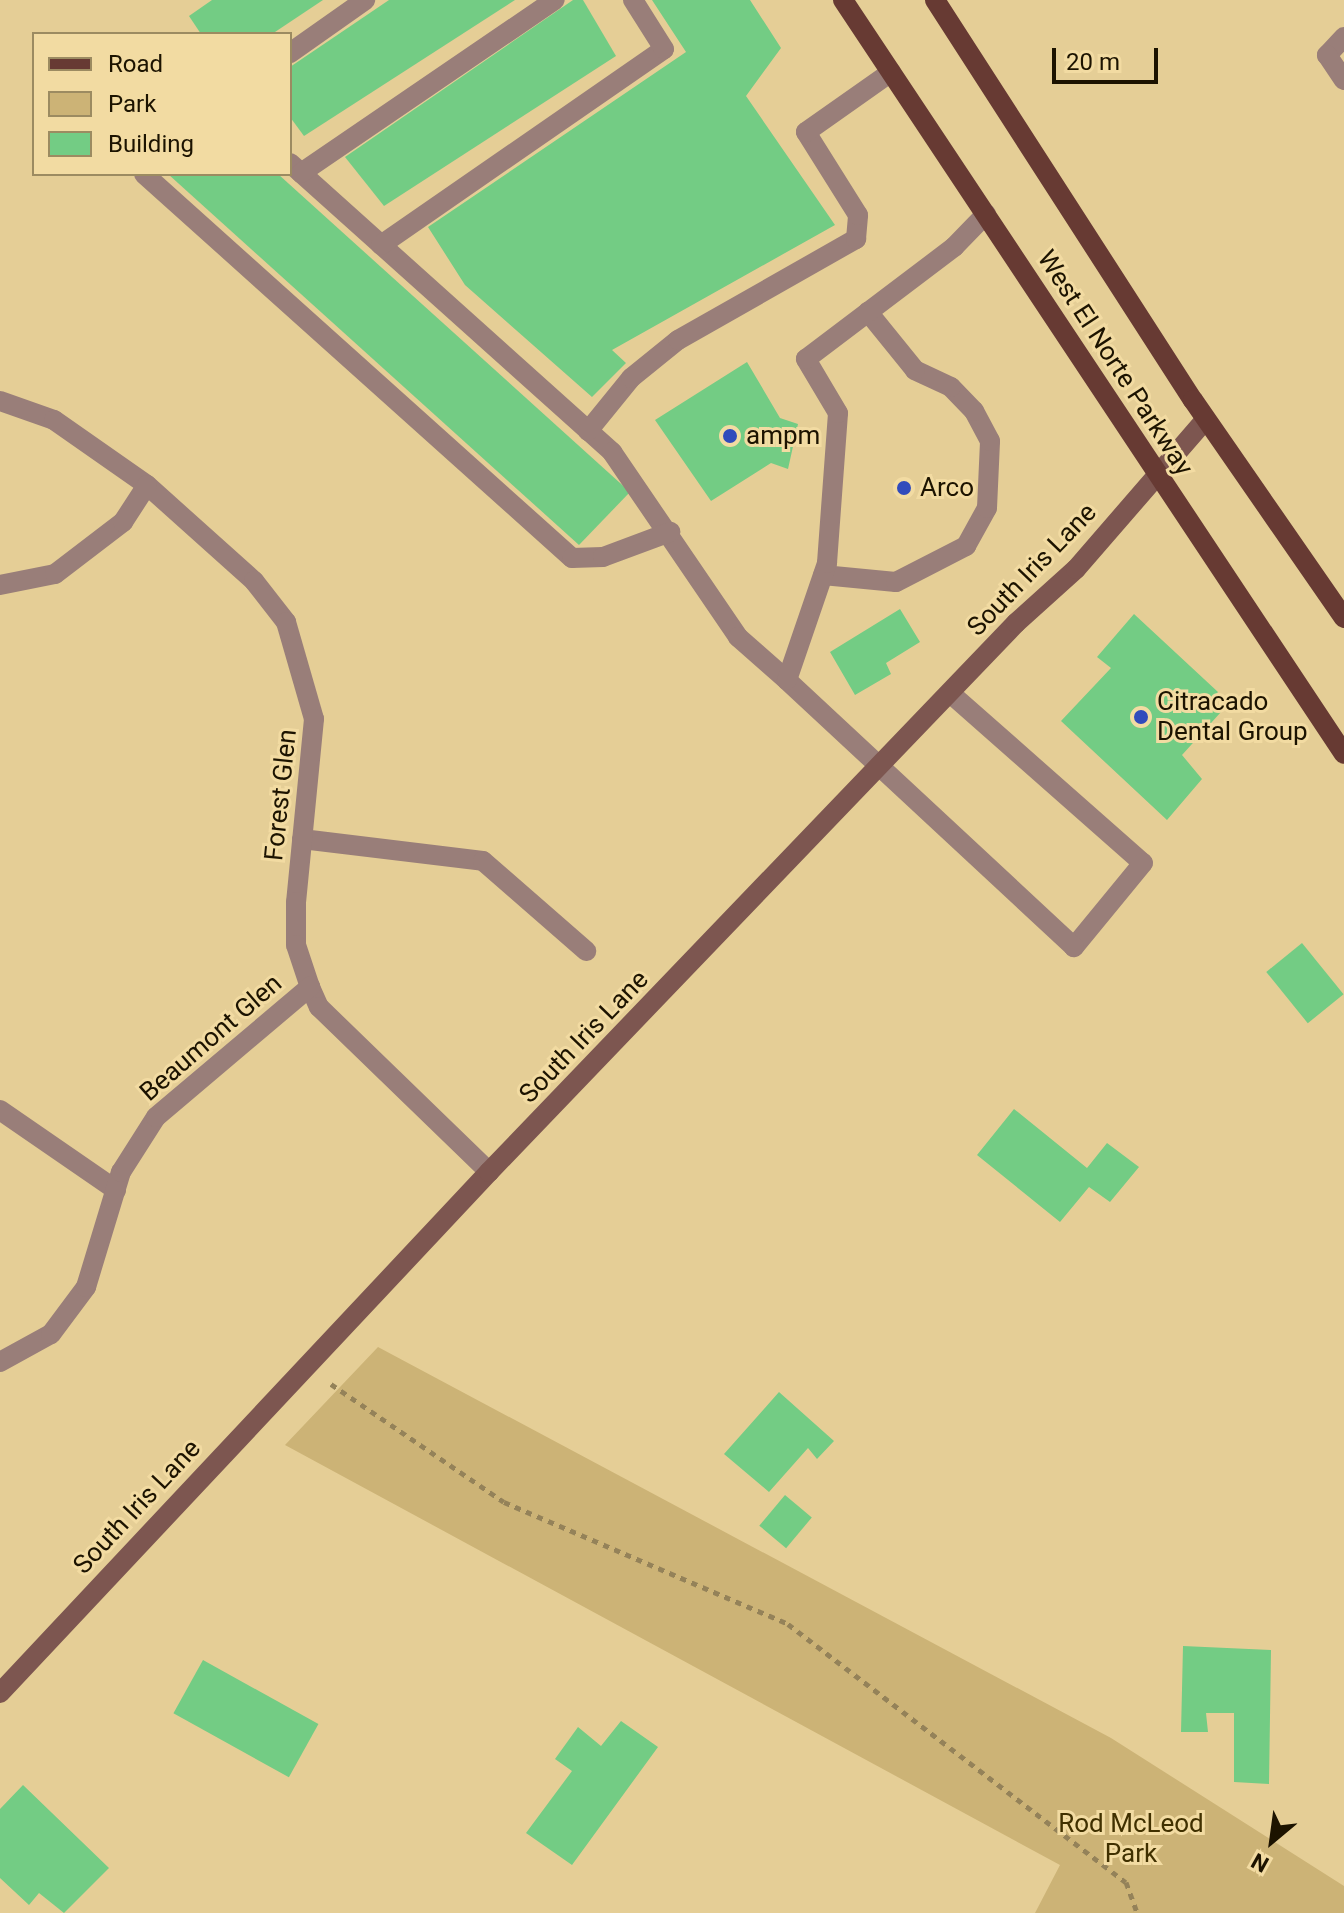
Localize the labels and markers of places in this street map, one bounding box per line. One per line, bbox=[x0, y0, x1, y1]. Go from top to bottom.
place label: ampm bbox=[746, 420, 820, 452]
marker: ampm bbox=[721, 427, 739, 445]
place label: Arco bbox=[920, 472, 974, 504]
marker: Arco bbox=[895, 479, 913, 497]
place label: Citracado Dental Group bbox=[1157, 686, 1308, 748]
marker: Citracado Dental Group bbox=[1132, 708, 1150, 726]

